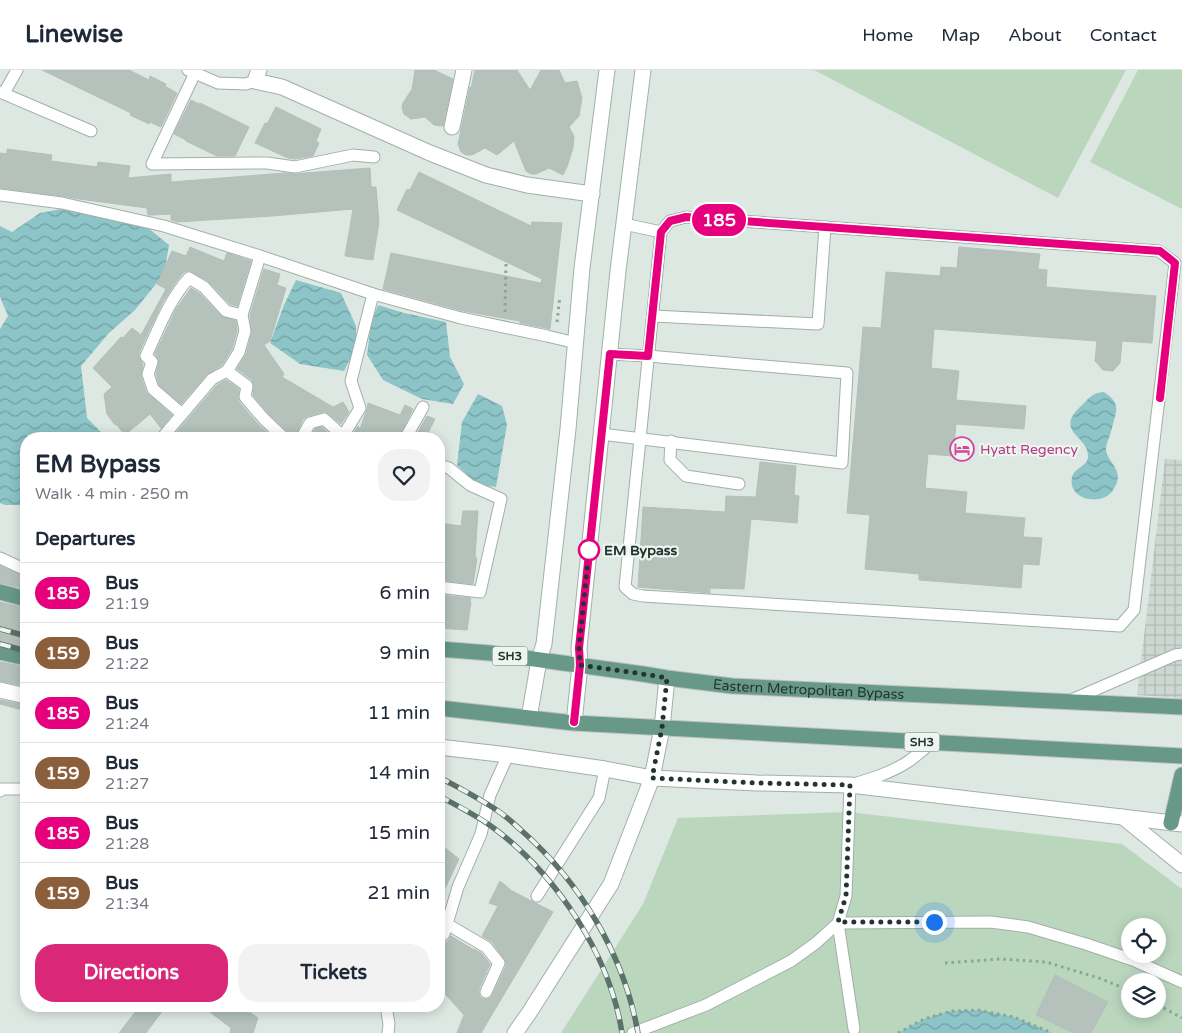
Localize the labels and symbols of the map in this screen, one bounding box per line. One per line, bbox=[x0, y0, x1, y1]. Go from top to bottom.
line badge: 185 bbox=[690, 204, 748, 236]
hotel icon: Hyatt Regency bbox=[949, 436, 975, 462]
place label: Hyatt Regency bbox=[980, 441, 1079, 458]
marker: EM Bypass bbox=[578, 539, 600, 561]
place label: EM Bypass bbox=[604, 542, 678, 559]
road number: SH3 bbox=[492, 646, 528, 666]
street label: Eastern Metropolitan Bypass bbox=[712, 676, 905, 703]
road number: SH3 bbox=[904, 732, 940, 752]
your location bbox=[922, 910, 947, 935]

